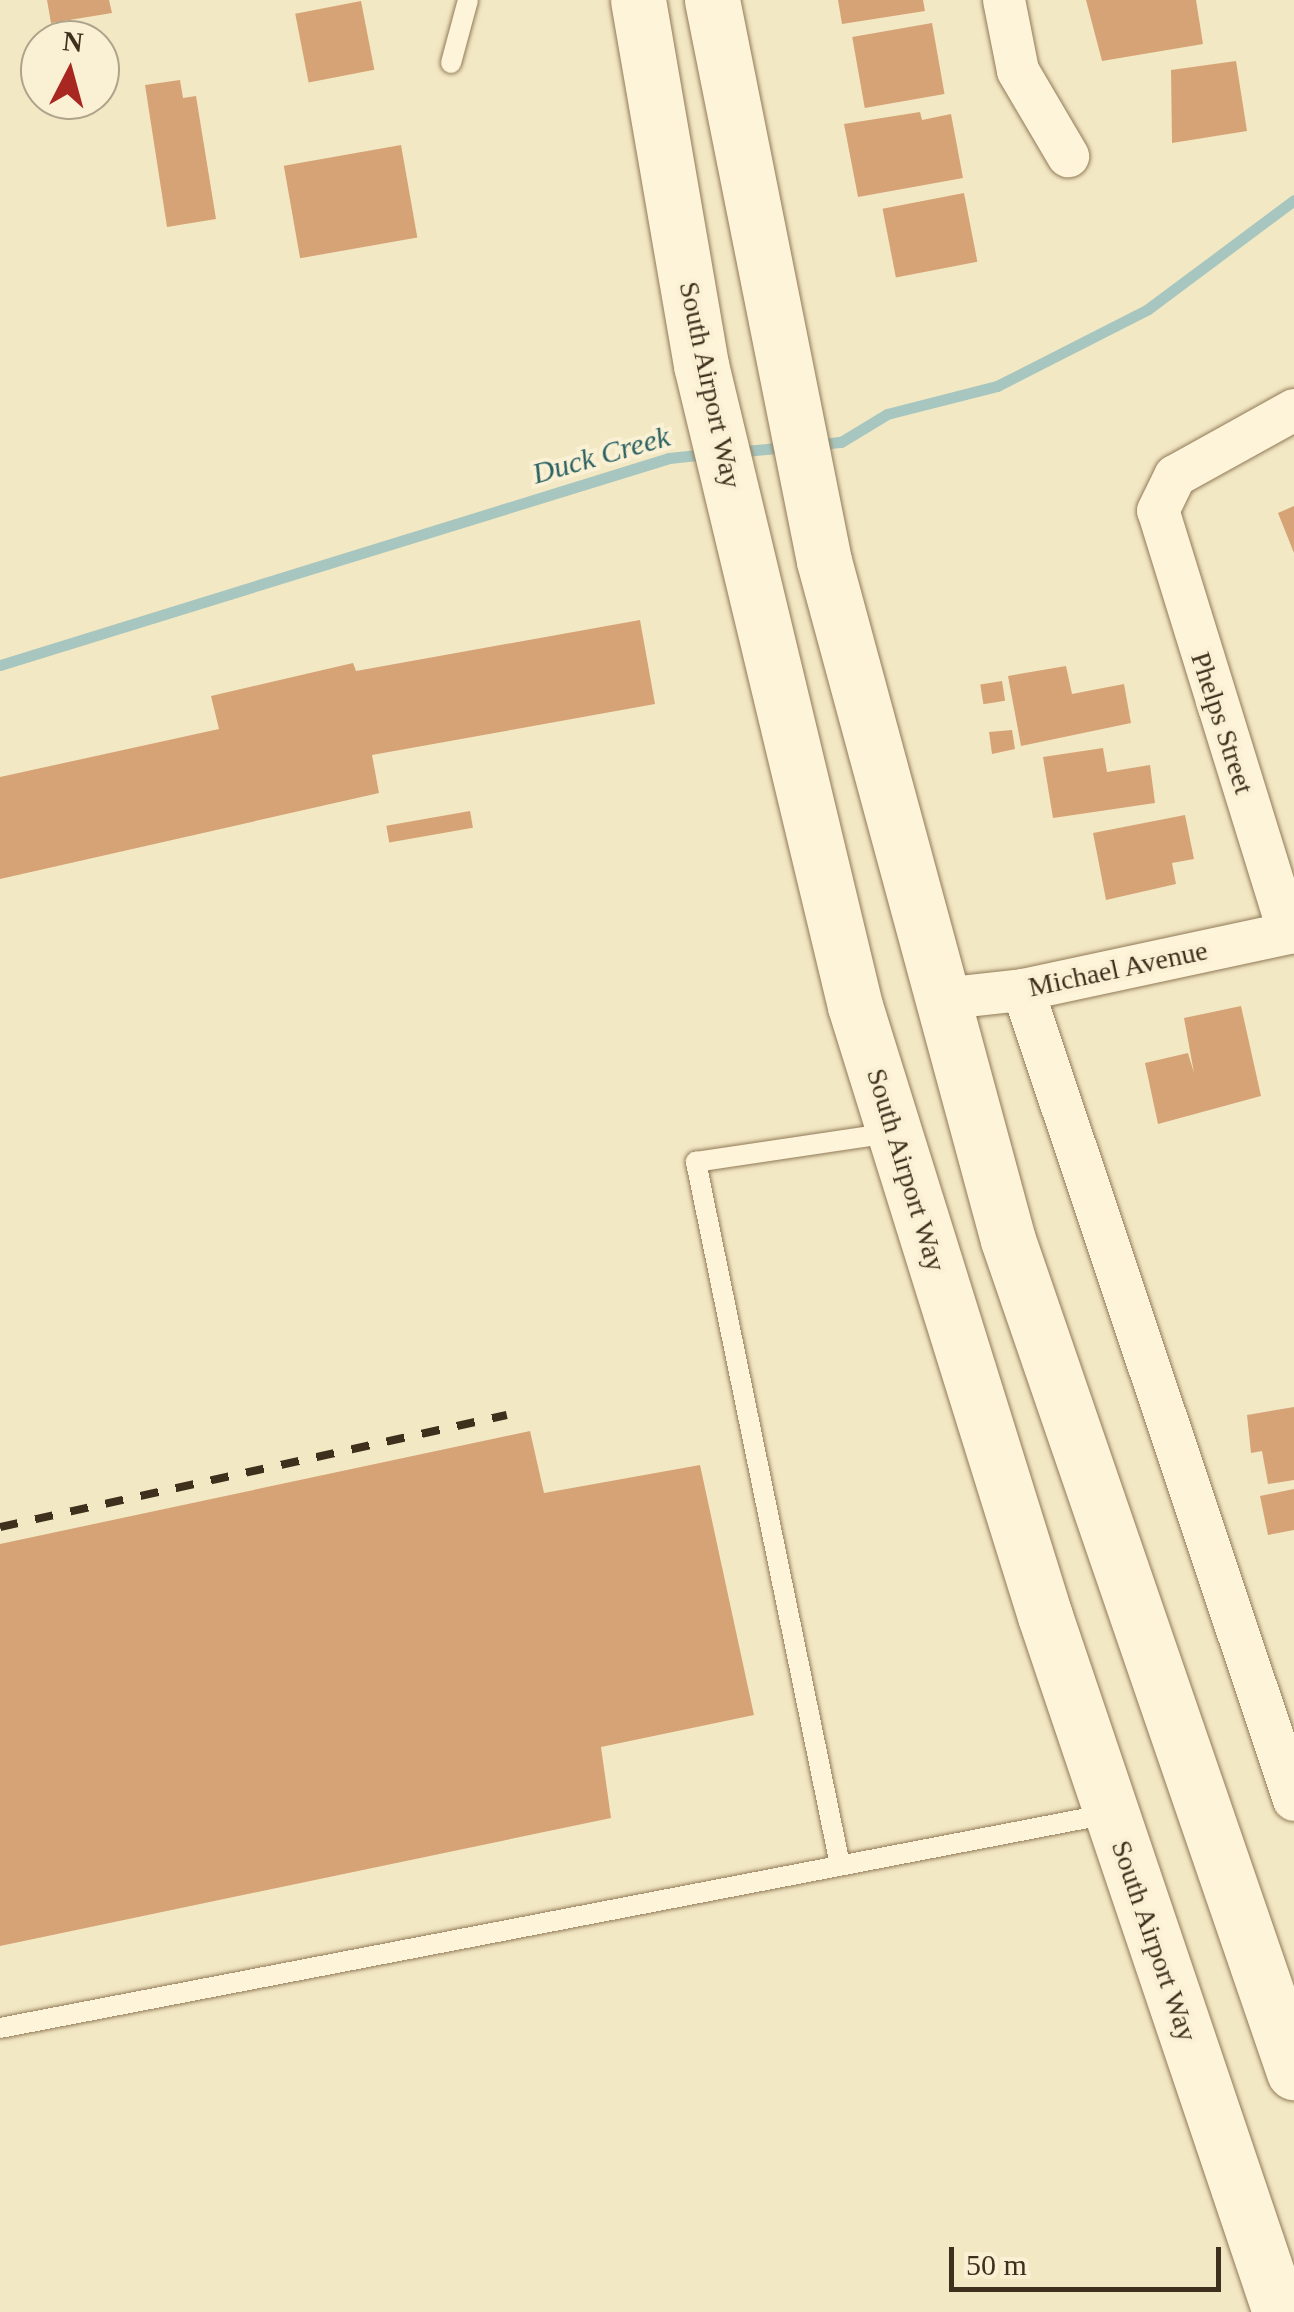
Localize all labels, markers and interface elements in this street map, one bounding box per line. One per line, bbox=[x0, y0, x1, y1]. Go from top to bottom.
north arrow bbox=[20, 20, 120, 120]
text: N bbox=[61, 25, 85, 58]
street label: South Airport Way bbox=[671, 278, 749, 492]
water label: Duck Creek bbox=[528, 418, 674, 492]
street label: Phelps Street bbox=[1183, 648, 1261, 798]
street label: Michael Avenue bbox=[1025, 933, 1211, 1005]
street label: South Airport Way bbox=[859, 1064, 953, 1276]
street label: South Airport Way bbox=[1104, 1835, 1204, 2047]
scale bar bbox=[954, 2227, 1226, 2289]
text: 50 m bbox=[966, 2248, 1027, 2281]

